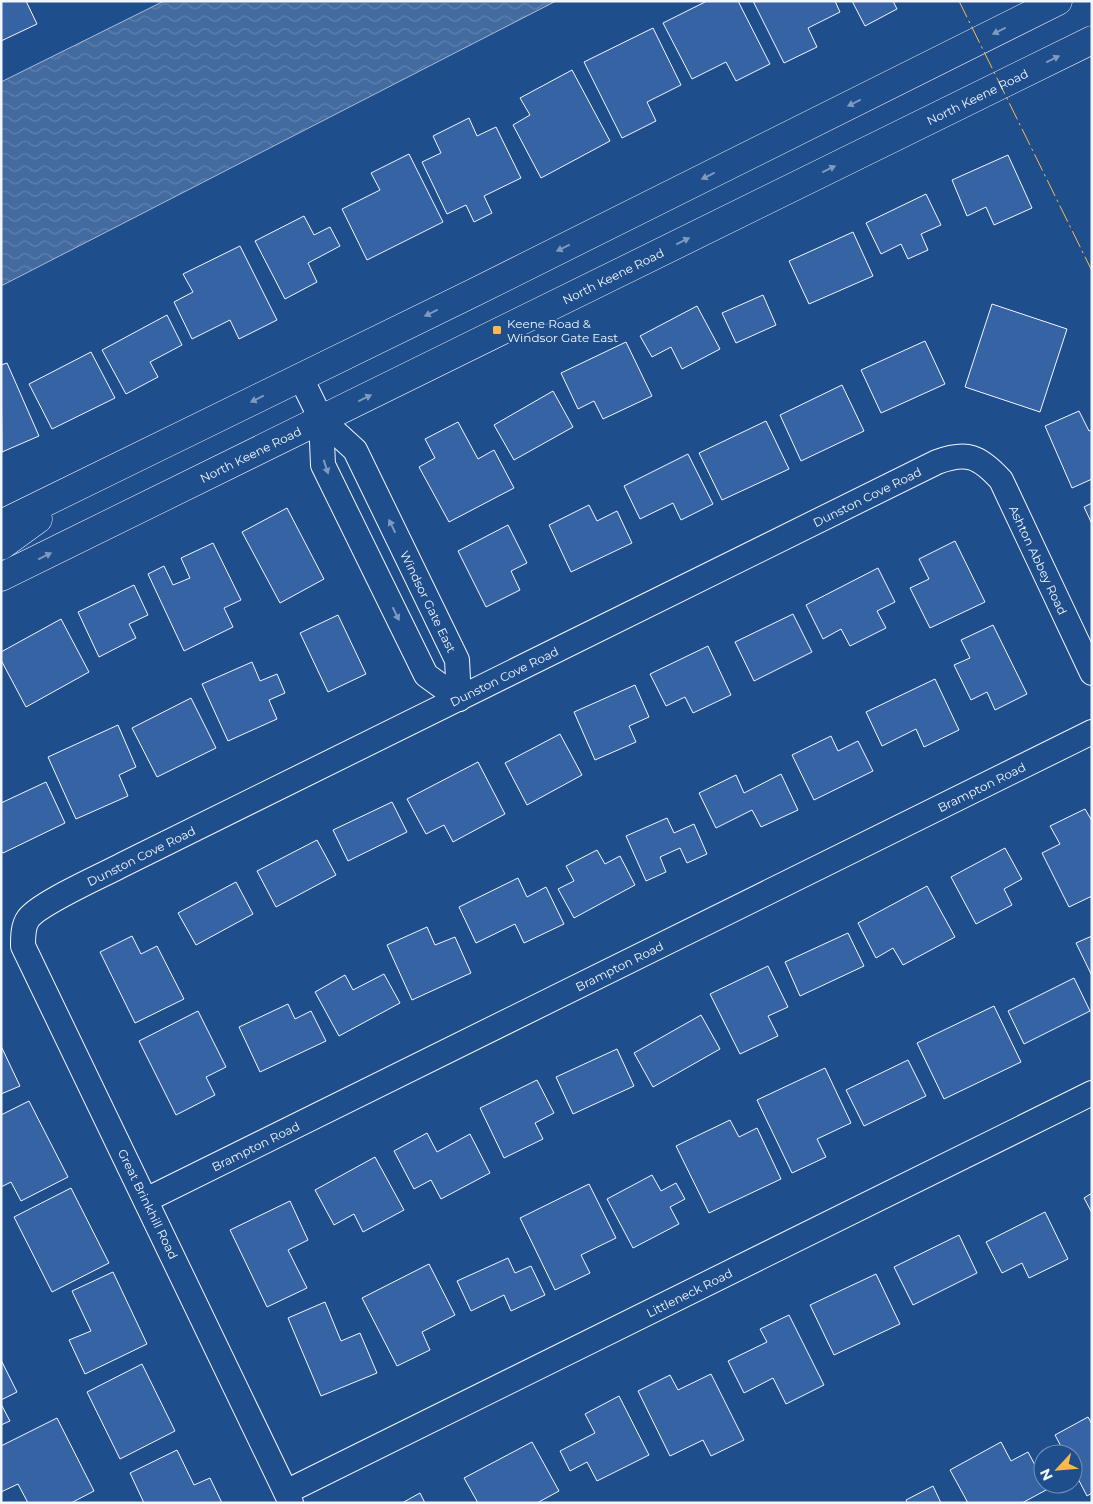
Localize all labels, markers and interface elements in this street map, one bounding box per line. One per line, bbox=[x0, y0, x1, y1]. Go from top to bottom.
one-way arrow bbox=[992, 27, 1006, 35]
one-way arrow bbox=[1046, 55, 1060, 63]
street label: North Keene Road bbox=[924, 65, 1030, 128]
one-way arrow bbox=[846, 99, 861, 107]
one-way arrow bbox=[822, 165, 836, 173]
one-way arrow bbox=[701, 172, 715, 180]
one-way arrow bbox=[676, 237, 690, 245]
one-way arrow bbox=[555, 244, 570, 252]
street label: North Keene Road bbox=[560, 245, 666, 307]
one-way arrow bbox=[424, 309, 438, 317]
place label: Keene Road & Windsor Gate East bbox=[507, 316, 618, 345]
marker: Keene Road & Windsor Gate East bbox=[491, 324, 503, 336]
one-way arrow bbox=[357, 394, 372, 402]
one-way arrow bbox=[250, 395, 264, 403]
street label: North Keene Road bbox=[197, 423, 304, 486]
one-way arrow bbox=[322, 460, 330, 475]
street label: Dunston Cove Road bbox=[810, 463, 924, 530]
street label: Ashton Abbey Road bbox=[1006, 503, 1071, 617]
one-way arrow bbox=[388, 519, 396, 533]
street label: Windsor Gate East bbox=[398, 548, 460, 655]
one-way arrow bbox=[38, 552, 52, 560]
one-way arrow bbox=[392, 607, 400, 621]
street label: Dunston Cove Road bbox=[447, 643, 561, 709]
street label: Brampton Road bbox=[935, 759, 1028, 815]
street label: Dunston Cove Road bbox=[84, 822, 198, 889]
street label: Brampton Road bbox=[573, 938, 666, 994]
street label: Brampton Road bbox=[209, 1118, 302, 1174]
street label: Great Brinkhill Road bbox=[115, 1146, 181, 1262]
street label: Littleneck Road bbox=[644, 1265, 735, 1320]
north arrow bbox=[1033, 1444, 1083, 1494]
text: N bbox=[1036, 1466, 1057, 1484]

